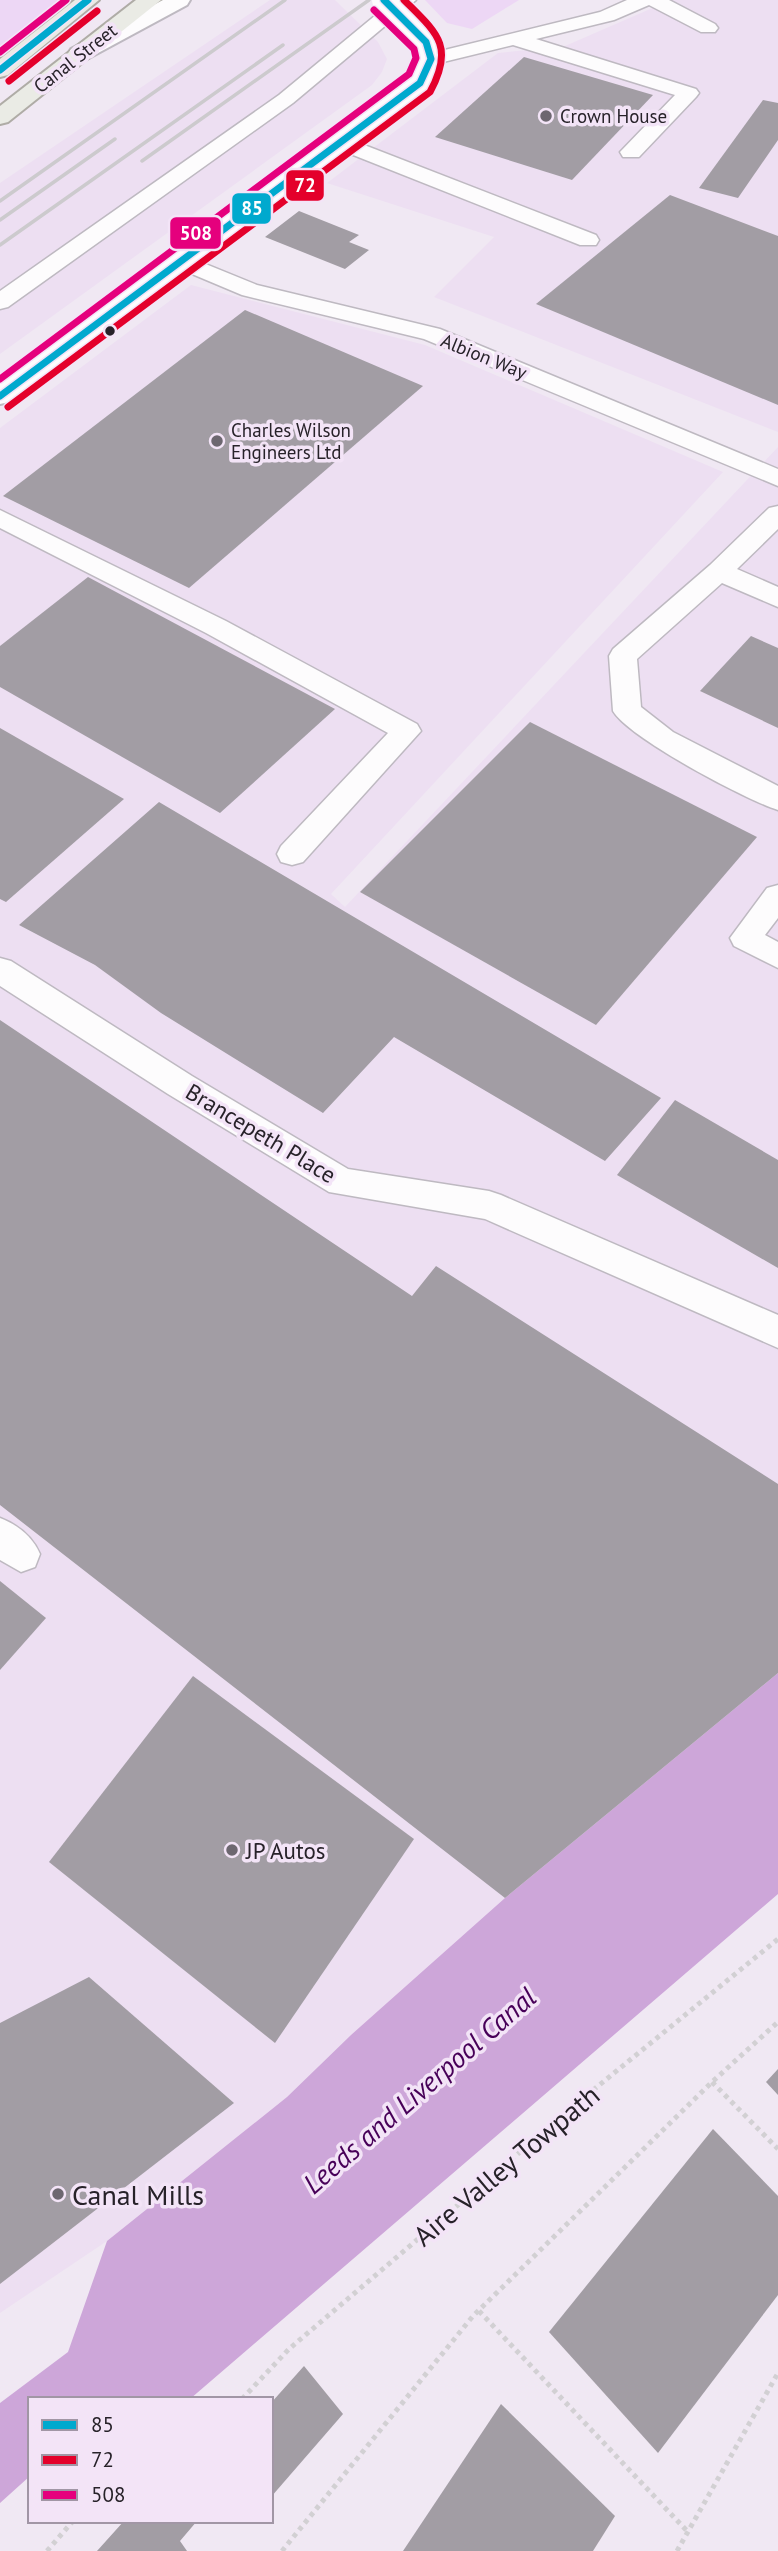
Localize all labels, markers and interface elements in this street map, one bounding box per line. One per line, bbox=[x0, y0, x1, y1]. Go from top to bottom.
street label: Canal Street bbox=[29, 18, 122, 98]
place label: Crown House bbox=[560, 104, 667, 128]
marker: Crown House bbox=[538, 108, 554, 124]
line badge: 72 bbox=[285, 169, 325, 202]
text: 72 bbox=[294, 173, 316, 197]
line badge: 85 bbox=[231, 192, 272, 225]
text: 85 bbox=[241, 196, 263, 220]
line badge: 508 bbox=[169, 216, 222, 250]
text: 508 bbox=[180, 221, 212, 245]
unlabelled marker bbox=[103, 324, 117, 338]
street label: Albion Way bbox=[438, 328, 531, 384]
place label: Charles Wilson Engineers Ltd bbox=[231, 418, 351, 464]
marker: Charles Wilson Engineers Ltd bbox=[209, 433, 225, 449]
street label: Brancepeth Place bbox=[181, 1077, 341, 1189]
place label: JP Autos bbox=[245, 1836, 325, 1865]
marker: JP Autos bbox=[224, 1842, 240, 1858]
water label: Leeds and Liverpool Canal bbox=[295, 1978, 544, 2202]
street label: Aire Valley Towpath bbox=[405, 2076, 607, 2254]
place label: Canal Mills bbox=[72, 2176, 204, 2213]
marker: Canal Mills bbox=[50, 2186, 66, 2202]
legend bbox=[28, 2397, 273, 2523]
text: 85 bbox=[91, 2411, 114, 2438]
text: 72 bbox=[91, 2446, 114, 2473]
text: 508 bbox=[91, 2481, 125, 2508]

